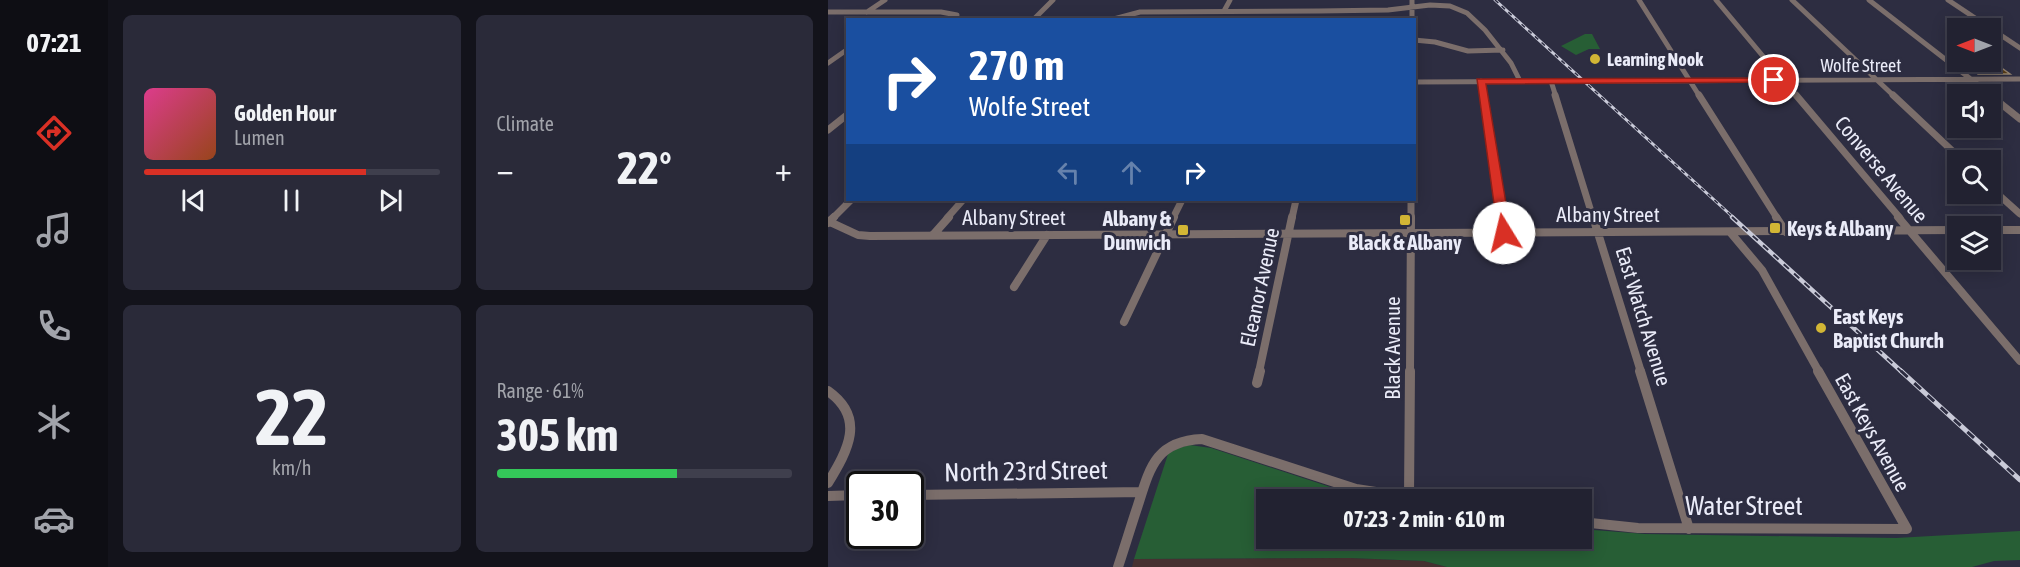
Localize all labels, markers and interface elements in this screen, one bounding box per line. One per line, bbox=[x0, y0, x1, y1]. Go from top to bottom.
north arrow bbox=[1947, 18, 2001, 72]
map controls bbox=[1947, 18, 2001, 270]
text: 07:21 bbox=[26, 27, 82, 58]
text: 270 m bbox=[969, 41, 1064, 89]
icon: right bbox=[870, 42, 948, 120]
place label: Learning Nook bbox=[1607, 49, 1704, 70]
marker: Learning Nook bbox=[1588, 52, 1602, 66]
pin bbox=[1748, 54, 1799, 105]
street label: Wolfe Street bbox=[1821, 55, 1901, 76]
icon: arrive bbox=[1757, 63, 1790, 96]
button: sound bbox=[1947, 84, 2001, 138]
text: Wolfe Street bbox=[969, 91, 1090, 122]
text: Golden Hour bbox=[234, 100, 336, 126]
street label: Converse Avenue bbox=[1830, 111, 1934, 227]
icon: directions bbox=[33, 112, 75, 154]
text: Climate bbox=[497, 112, 554, 135]
text: Lumen bbox=[234, 126, 285, 149]
text: 22° bbox=[617, 142, 672, 194]
text: − bbox=[497, 150, 514, 188]
text: + bbox=[775, 150, 792, 188]
button: search bbox=[1947, 150, 2001, 204]
icon: left bbox=[1052, 156, 1085, 189]
icon: ahead bbox=[1115, 156, 1148, 189]
icon: right bbox=[1178, 156, 1211, 189]
icon: previous bbox=[177, 184, 210, 217]
icon: pause bbox=[275, 184, 308, 217]
icon: next bbox=[374, 184, 407, 217]
position arrow bbox=[1472, 201, 1536, 265]
street label: Albany Street bbox=[1556, 202, 1660, 226]
street label: Albany Street bbox=[962, 205, 1066, 229]
place label: Albany & Dunwich bbox=[1102, 206, 1172, 254]
icon: music bbox=[33, 209, 75, 251]
marker: Black & Albany bbox=[1398, 213, 1412, 227]
place label: Keys & Albany bbox=[1787, 216, 1894, 240]
button: layers bbox=[1947, 216, 2001, 270]
marker: Keys & Albany bbox=[1768, 221, 1782, 235]
marker: Albany & Dunwich bbox=[1176, 223, 1190, 237]
street label: Eleanor Avenue bbox=[1235, 225, 1283, 349]
place label: Black & Albany bbox=[1348, 230, 1462, 254]
street label: East Watch Avenue bbox=[1611, 244, 1677, 388]
street label: Black Avenue bbox=[1380, 296, 1404, 400]
place label: East Keys Baptist Church bbox=[1833, 304, 1944, 352]
icon: phone bbox=[33, 305, 75, 347]
marker: East Keys Baptist Church bbox=[1814, 321, 1828, 335]
street label: East Keys Avenue bbox=[1831, 369, 1915, 495]
text: 22 bbox=[255, 372, 328, 462]
text: Range · 61% bbox=[497, 379, 584, 402]
icon: climate bbox=[33, 401, 75, 443]
text: 305 km bbox=[497, 409, 618, 461]
street label: North 23rd Street bbox=[944, 455, 1108, 487]
text: km/h bbox=[272, 456, 312, 479]
speed limit sign: 30 bbox=[846, 471, 924, 549]
street label: Water Street bbox=[1685, 491, 1803, 521]
icon: car bbox=[33, 498, 75, 540]
text: 07:23 · 2 min · 610 m bbox=[1343, 506, 1505, 532]

